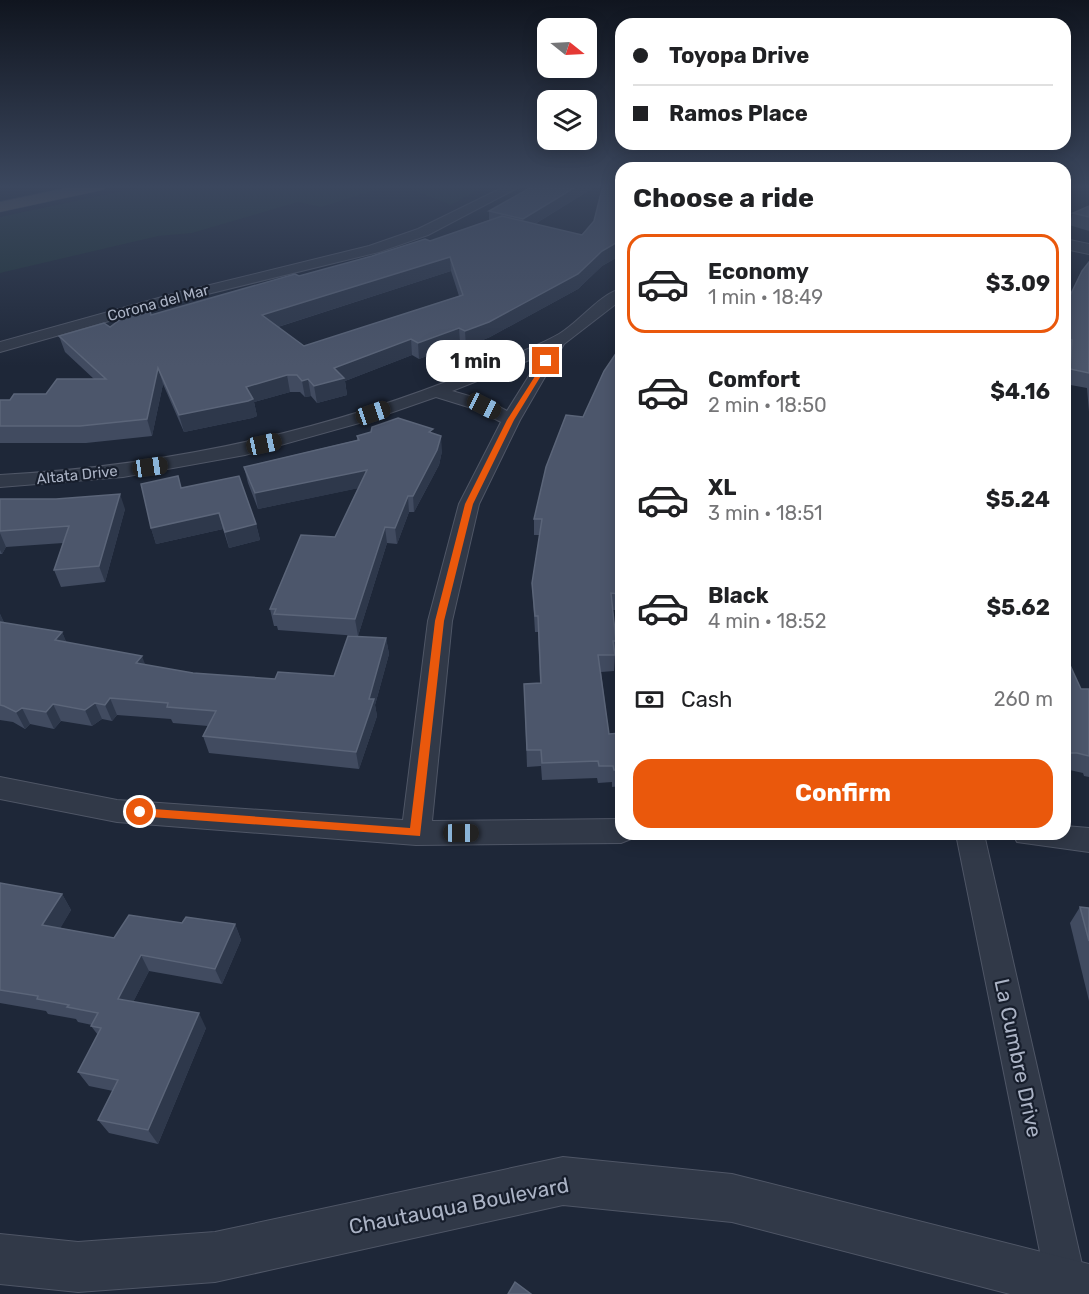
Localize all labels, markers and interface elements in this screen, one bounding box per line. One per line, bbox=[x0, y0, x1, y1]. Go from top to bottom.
north arrow bbox=[537, 18, 597, 78]
map controls bbox=[537, 18, 597, 150]
text: Toyopa Drive bbox=[669, 42, 809, 69]
button: layers bbox=[537, 90, 597, 150]
text: Ramos Place bbox=[669, 100, 808, 127]
text: Choose a ride bbox=[633, 182, 814, 214]
icon: car bbox=[636, 257, 690, 311]
text: Economy bbox=[708, 258, 809, 285]
text: $3.09 bbox=[986, 270, 1050, 297]
street label: Corona del Mar bbox=[105, 281, 211, 325]
text: 1 min · 18:49 bbox=[708, 285, 823, 309]
callout: 1 min bbox=[426, 340, 525, 382]
route end bbox=[532, 347, 559, 374]
text: 1 min bbox=[450, 349, 501, 373]
icon: car bbox=[636, 365, 690, 419]
text: Comfort bbox=[708, 366, 800, 393]
text: $4.16 bbox=[990, 378, 1050, 405]
car bbox=[464, 390, 504, 422]
text: 2 min · 18:50 bbox=[708, 393, 827, 417]
car bbox=[353, 399, 393, 427]
car bbox=[245, 431, 283, 457]
car bbox=[131, 456, 169, 478]
street label: Altata Drive bbox=[35, 462, 119, 488]
icon: car bbox=[636, 473, 690, 527]
text: XL bbox=[708, 474, 736, 501]
text: $5.24 bbox=[986, 486, 1050, 513]
text: 3 min · 18:51 bbox=[708, 501, 823, 525]
icon: car bbox=[636, 581, 690, 635]
text: Black bbox=[708, 582, 769, 609]
text: $5.62 bbox=[986, 594, 1050, 621]
text: 4 min · 18:52 bbox=[708, 609, 826, 633]
icon: cash bbox=[633, 683, 666, 716]
text: Cash bbox=[681, 686, 732, 713]
text: 260 m bbox=[994, 687, 1053, 711]
button: Confirm bbox=[633, 759, 1053, 828]
route start bbox=[126, 798, 153, 825]
car bbox=[443, 824, 479, 842]
street label: La Cumbre Drive bbox=[989, 976, 1048, 1140]
street label: Chautauqua Boulevard bbox=[347, 1172, 571, 1239]

